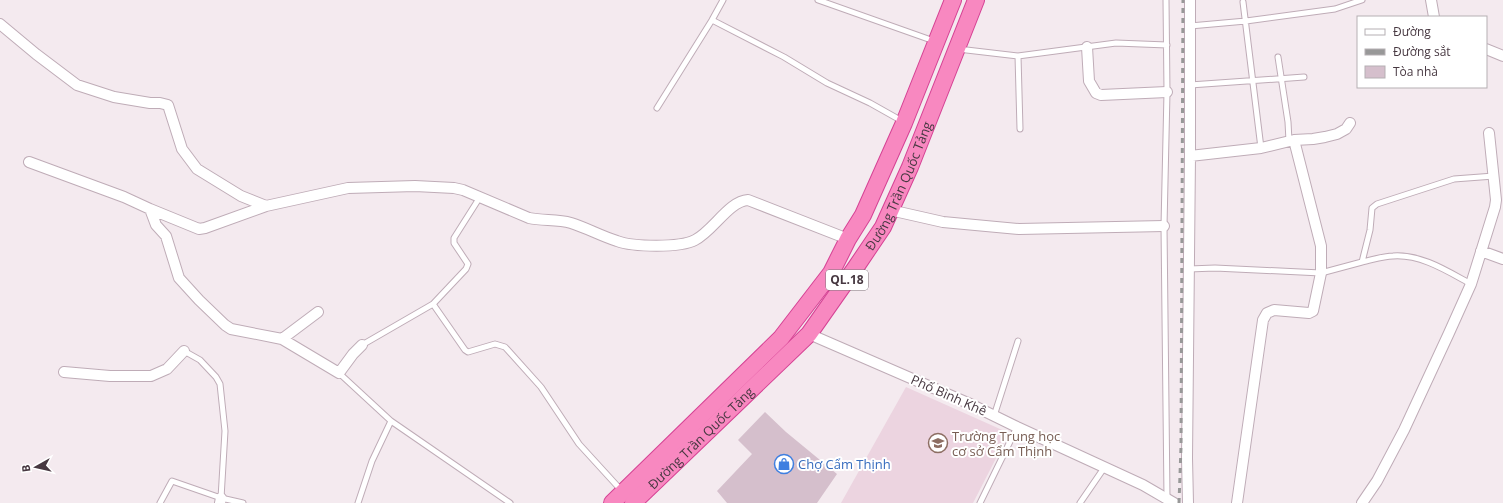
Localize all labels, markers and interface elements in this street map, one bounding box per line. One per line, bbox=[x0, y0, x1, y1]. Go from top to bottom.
legend bbox=[1357, 16, 1487, 88]
text: Đường bbox=[1393, 23, 1431, 40]
text: Đường sắt bbox=[1393, 43, 1451, 60]
text: Tòa nhà bbox=[1393, 63, 1438, 80]
street label: Đường Trần Quốc Tảng bbox=[861, 119, 936, 254]
road number: QL.18 bbox=[826, 270, 868, 290]
street label: Phố Bình Khê bbox=[908, 370, 990, 420]
street label: Đường Trần Quốc Tảng bbox=[644, 383, 758, 493]
place label: Trường Trung học cơ sở Cẩm Thịnh bbox=[952, 427, 1060, 460]
school or university icon: Trường Trung học cơ sở Cẩm Thịnh bbox=[927, 432, 949, 454]
north arrow bbox=[16, 447, 56, 487]
shop icon: Chợ Cẩm Thịnh bbox=[773, 453, 795, 475]
place label: Chợ Cẩm Thịnh bbox=[798, 455, 891, 473]
text: B bbox=[18, 464, 34, 473]

